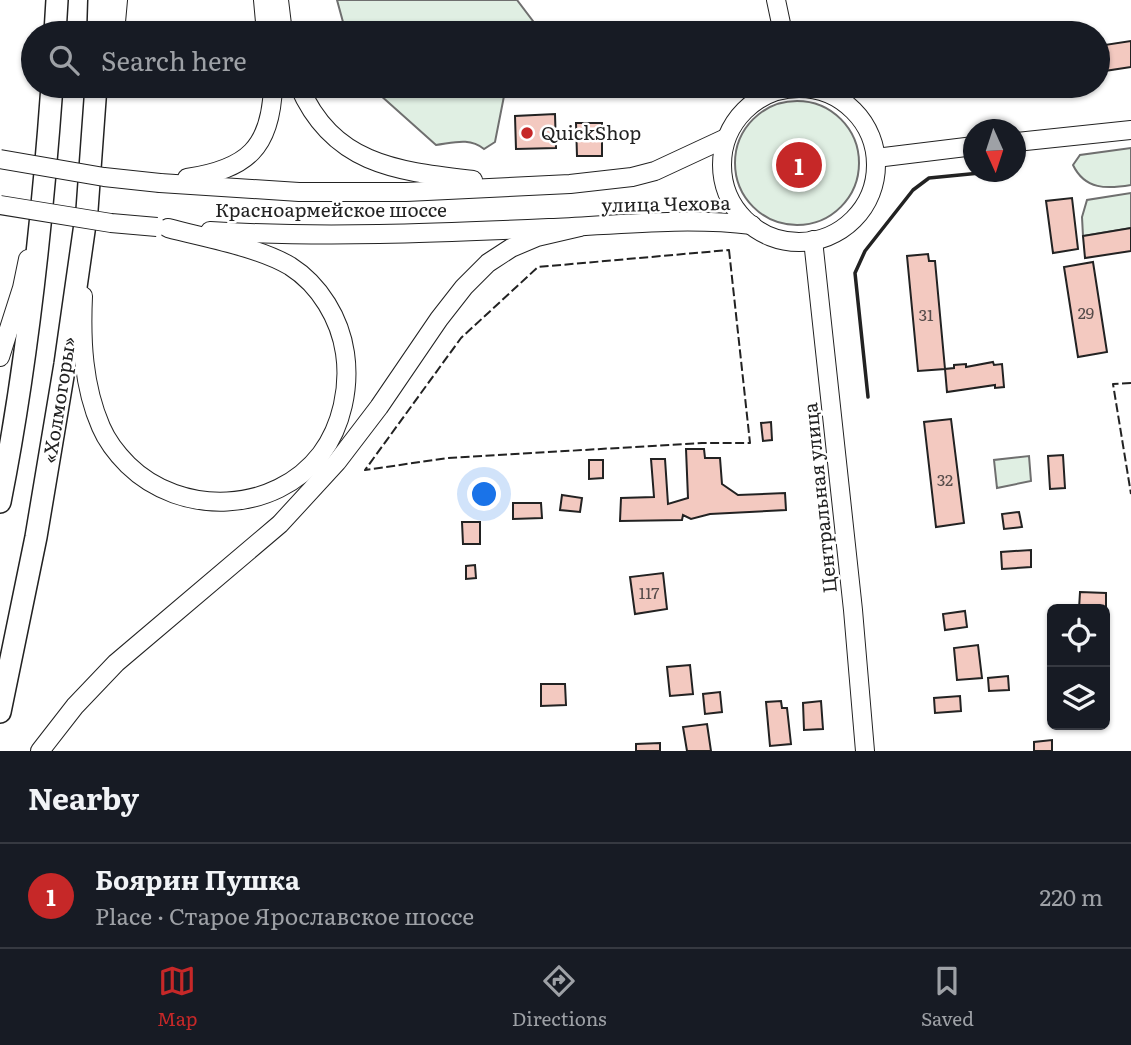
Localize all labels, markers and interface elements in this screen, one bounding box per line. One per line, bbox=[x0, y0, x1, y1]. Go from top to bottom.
search box bbox=[21, 21, 1110, 98]
text: Search here bbox=[101, 40, 247, 79]
icon: search bbox=[45, 41, 83, 79]
place label: QuickShop bbox=[541, 118, 641, 146]
north arrow bbox=[963, 119, 1026, 182]
marker: QuickShop bbox=[519, 125, 535, 141]
pin: 1 bbox=[776, 139, 822, 191]
street label: улица Чехова bbox=[601, 188, 732, 218]
street label: Красноармейское шоссе bbox=[215, 195, 447, 223]
house number: 29 bbox=[1078, 300, 1094, 324]
house number: 31 bbox=[918, 302, 934, 326]
street label: «Холмогоры» bbox=[34, 334, 82, 465]
street label: Центральная улица bbox=[795, 401, 843, 595]
house number: 32 bbox=[937, 467, 953, 491]
your location bbox=[467, 477, 501, 511]
house number: 117 bbox=[639, 580, 659, 604]
map controls bbox=[1047, 604, 1110, 730]
button: locate bbox=[1047, 604, 1110, 667]
button: layers bbox=[1047, 667, 1110, 730]
text: Nearby bbox=[28, 775, 139, 819]
text: Боярин Пушка bbox=[95, 859, 300, 898]
text: 1 bbox=[46, 879, 56, 913]
text: 220 m bbox=[1039, 879, 1103, 913]
text: Place · Старое Ярославское шоссе bbox=[95, 898, 474, 932]
tab: Map bbox=[157, 962, 198, 1032]
tab: Directions bbox=[512, 962, 607, 1032]
tab: Saved bbox=[921, 962, 974, 1032]

